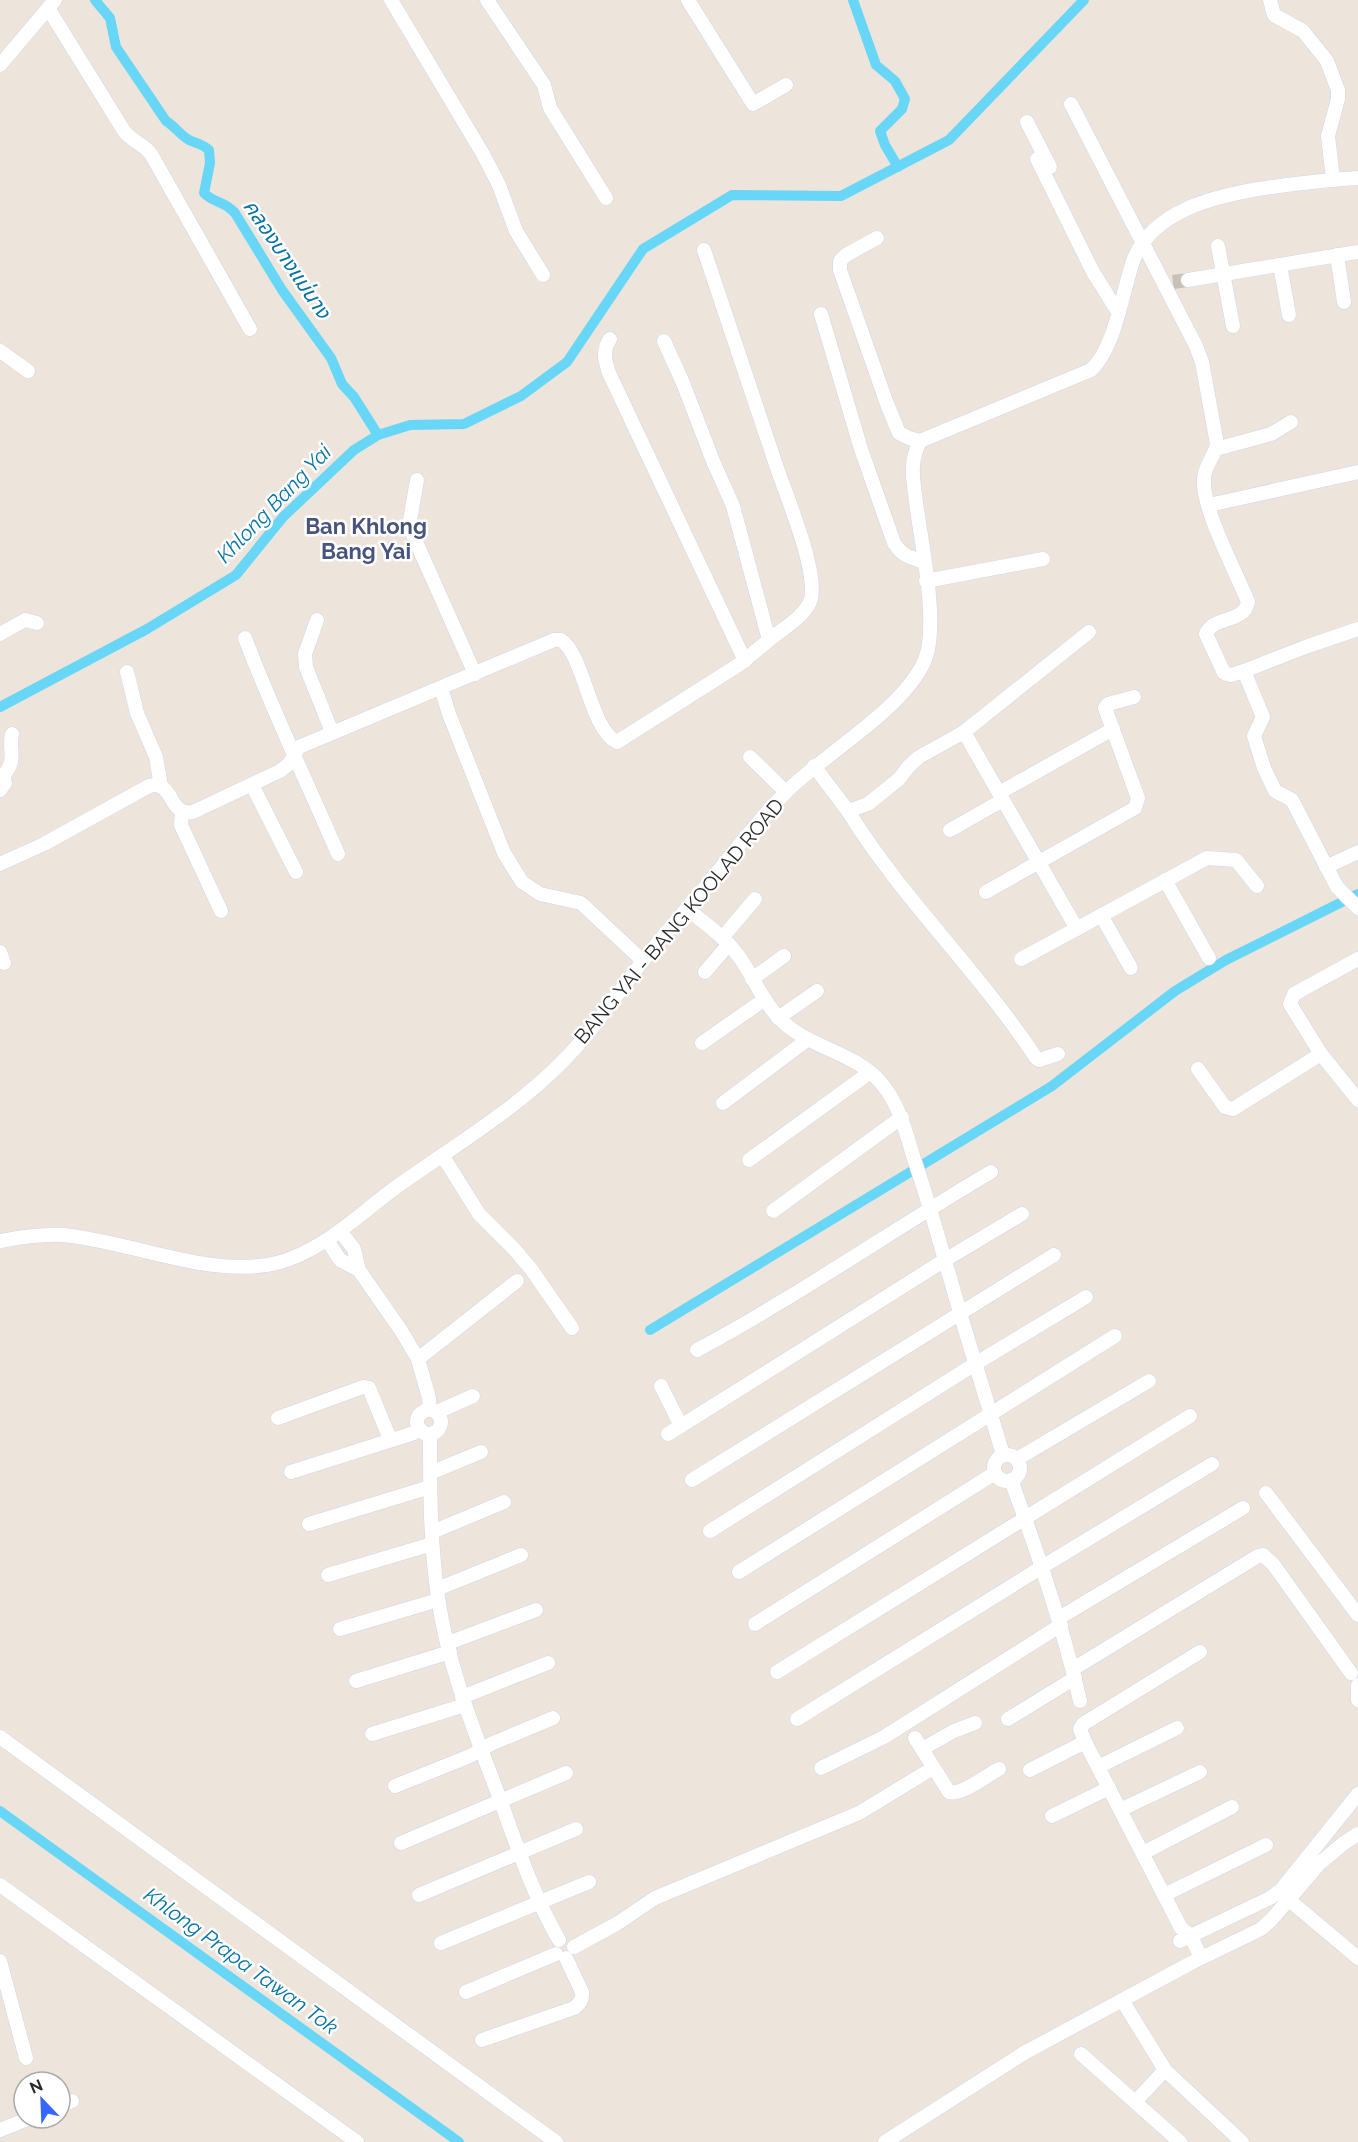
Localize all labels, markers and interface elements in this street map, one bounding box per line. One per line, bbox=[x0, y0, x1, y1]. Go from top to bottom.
water label: คลองบางแม่นาง bbox=[238, 194, 337, 324]
water label: Khlong Bang Yai bbox=[211, 439, 337, 568]
district label: Ban Khlong Bang Yai bbox=[305, 513, 427, 564]
street label: BANG YAI - BANG KOOLAD ROAD bbox=[569, 794, 789, 1048]
water label: Khlong Prapa Tawan Tok bbox=[139, 1882, 343, 2039]
north arrow bbox=[12, 2070, 72, 2130]
text: N bbox=[27, 2076, 46, 2098]

